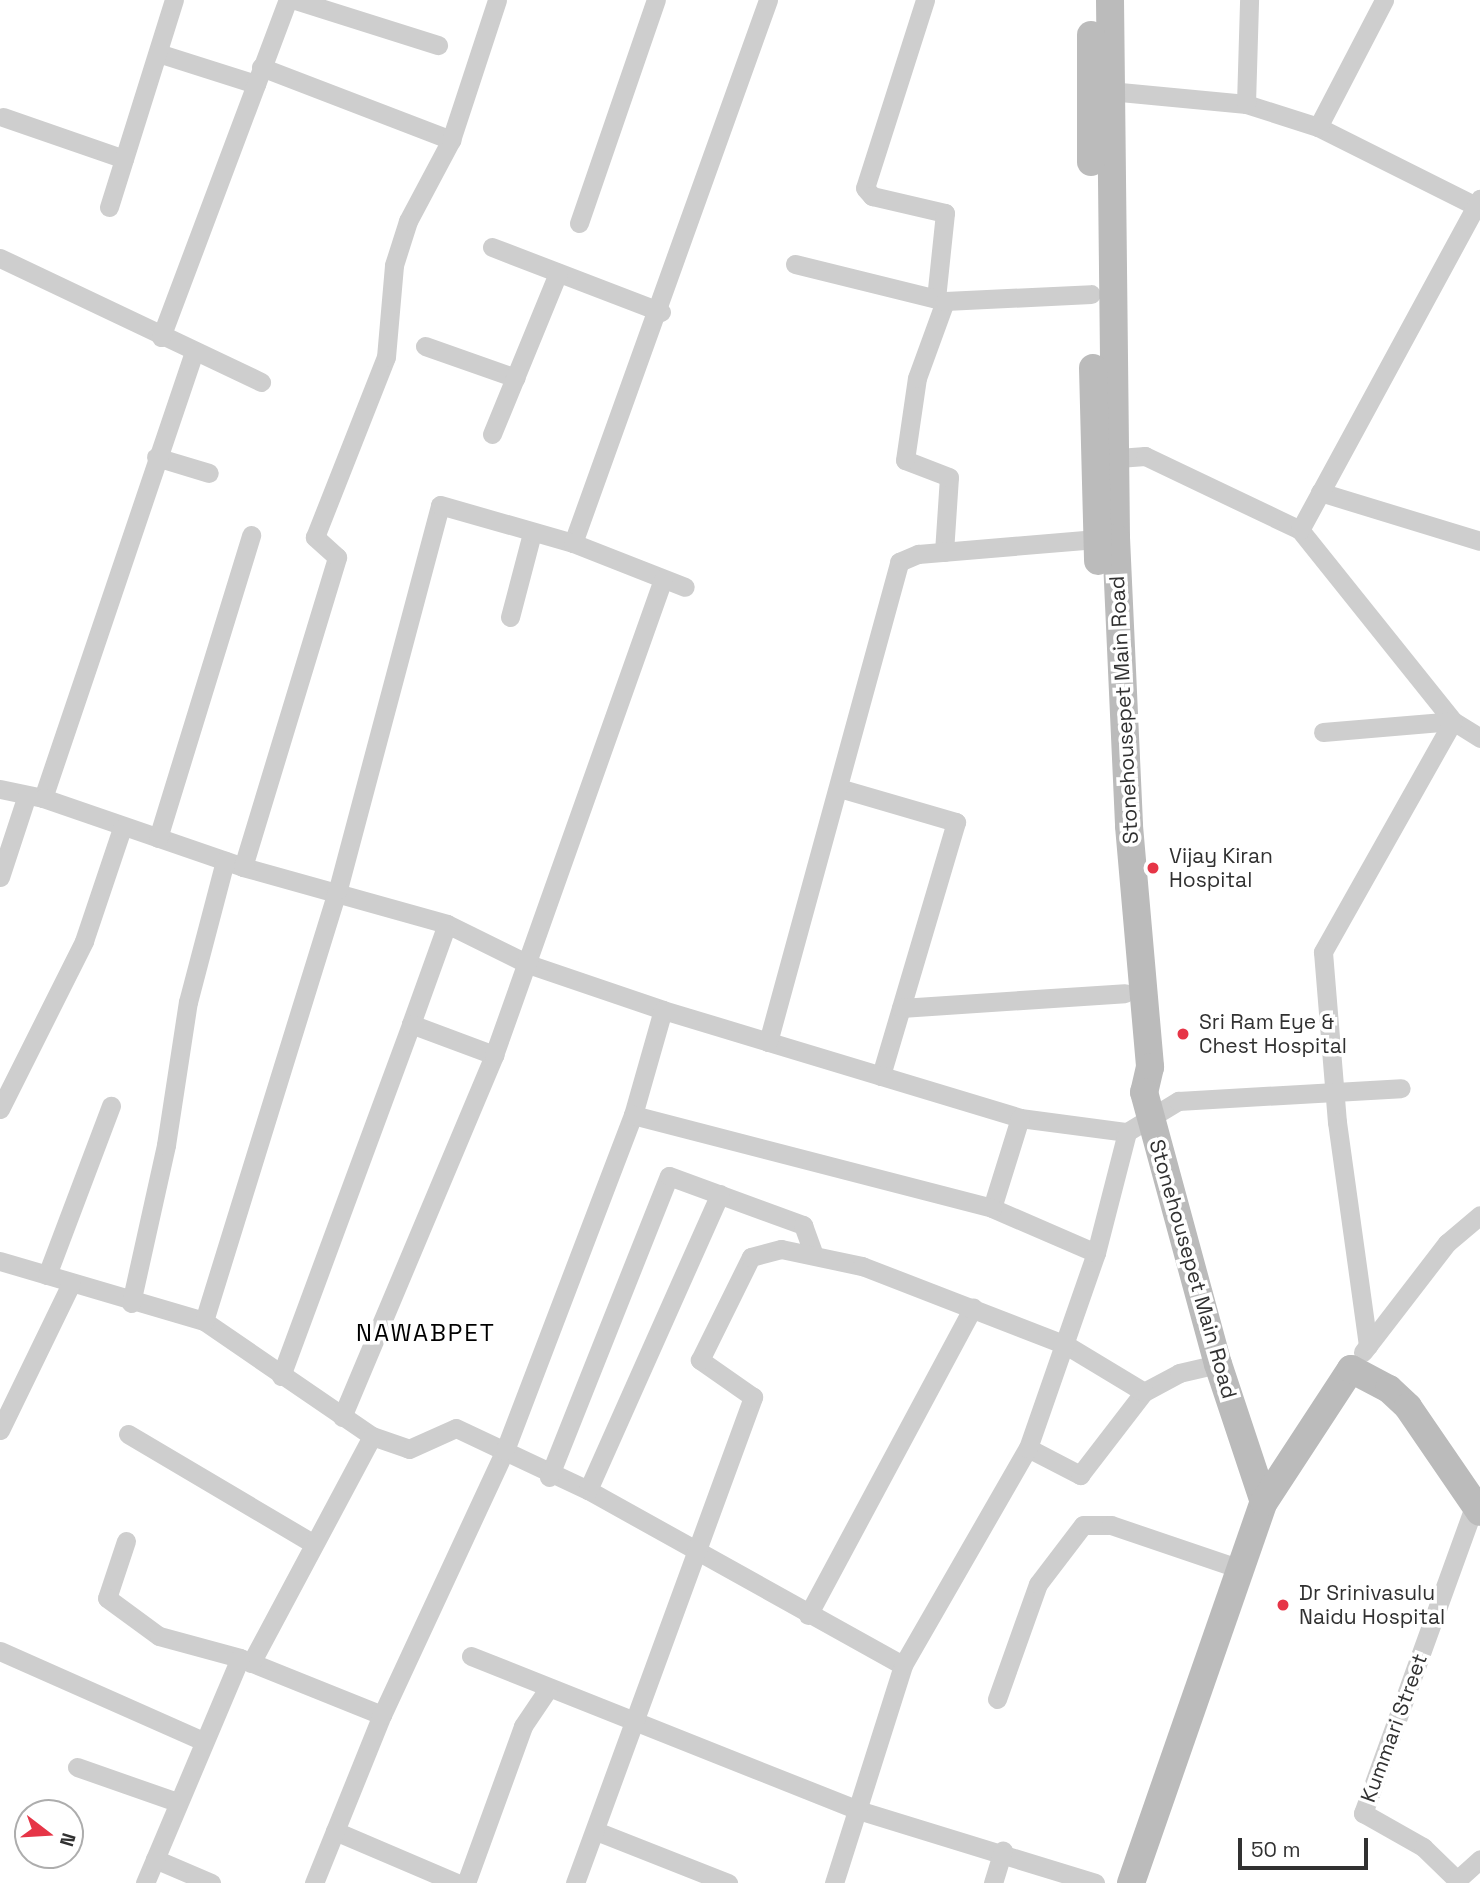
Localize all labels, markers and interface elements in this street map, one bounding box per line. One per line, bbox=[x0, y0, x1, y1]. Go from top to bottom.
street label: Stonehousepet Main Road bbox=[1104, 575, 1144, 845]
place label: Vijay Kiran Hospital bbox=[1169, 843, 1273, 893]
marker: Vijay Kiran Hospital bbox=[1143, 858, 1163, 878]
place label: Sri Ram Eye & Chest Hospital bbox=[1199, 1009, 1347, 1059]
marker: Sri Ram Eye & Chest Hospital bbox=[1173, 1024, 1193, 1044]
street label: Stonehousepet Main Road bbox=[1144, 1137, 1242, 1401]
district label: NAWABPET bbox=[357, 1319, 495, 1347]
place label: Dr Srinivasulu Naidu Hospital bbox=[1299, 1580, 1445, 1630]
marker: Dr Srinivasulu Naidu Hospital bbox=[1273, 1595, 1293, 1615]
street label: Kummari Street bbox=[1355, 1650, 1433, 1806]
north arrow bbox=[14, 1799, 84, 1869]
scale bar bbox=[1242, 1824, 1372, 1868]
text: N bbox=[54, 1830, 81, 1849]
text: 50 m bbox=[1251, 1836, 1301, 1863]

